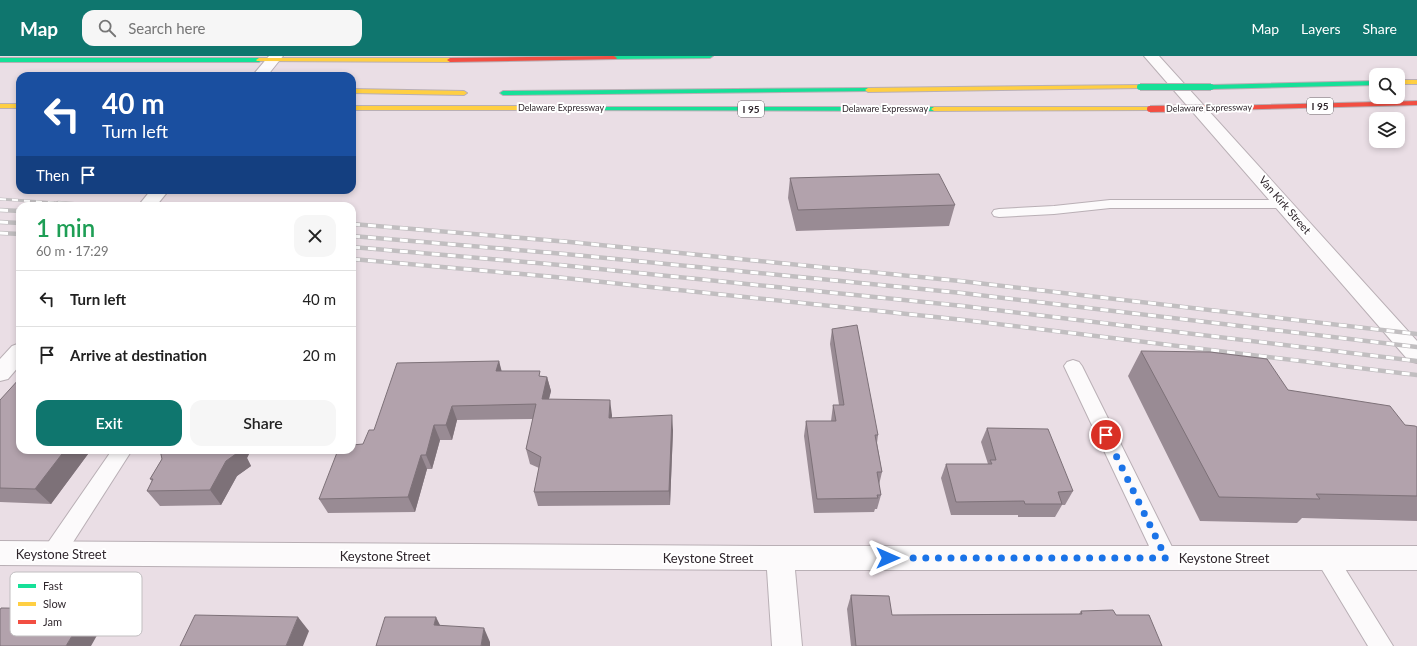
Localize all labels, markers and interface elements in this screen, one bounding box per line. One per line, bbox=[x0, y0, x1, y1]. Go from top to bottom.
search box bbox=[82, 10, 362, 46]
text: Map bbox=[20, 17, 58, 40]
icon: search bbox=[96, 17, 118, 39]
text: Search here bbox=[128, 19, 206, 37]
text: Map bbox=[1251, 20, 1279, 37]
text: Layers bbox=[1301, 20, 1341, 37]
text: Share bbox=[1363, 20, 1397, 37]
map controls bbox=[1369, 68, 1405, 148]
button: search bbox=[1369, 68, 1405, 104]
text: 40 m bbox=[102, 86, 165, 120]
icon: left bbox=[36, 88, 88, 140]
road number: I 95 bbox=[1307, 98, 1333, 114]
road number: I 95 bbox=[738, 101, 764, 117]
street label: Delaware Expressway bbox=[1166, 101, 1252, 114]
street label: Delaware Expressway bbox=[518, 102, 604, 113]
street label: Delaware Expressway bbox=[842, 103, 928, 114]
button: layers bbox=[1369, 112, 1405, 148]
text: Turn left bbox=[102, 120, 168, 142]
icon: arrive bbox=[77, 164, 99, 186]
text: Then bbox=[36, 166, 69, 184]
street label: Van Kirk Street bbox=[1257, 173, 1314, 236]
text: 1 min bbox=[36, 213, 95, 242]
button: close bbox=[294, 215, 336, 257]
text: 60 m · 17:29 bbox=[36, 243, 109, 259]
icon: left bbox=[36, 288, 58, 310]
text: Turn left bbox=[70, 290, 126, 308]
text: 40 m bbox=[302, 290, 336, 308]
icon: arrive bbox=[36, 344, 58, 366]
text: Arrive at destination bbox=[70, 346, 207, 364]
text: 20 m bbox=[302, 346, 336, 364]
button: Exit bbox=[36, 400, 182, 446]
button: Share bbox=[190, 400, 336, 446]
pin bbox=[1089, 418, 1123, 452]
icon: arrive bbox=[1095, 424, 1117, 446]
position arrow bbox=[867, 537, 909, 579]
street label: Keystone Street bbox=[16, 546, 107, 562]
street label: Keystone Street bbox=[340, 548, 431, 564]
street label: Keystone Street bbox=[663, 550, 754, 566]
street label: Keystone Street bbox=[1179, 550, 1270, 566]
legend bbox=[10, 572, 142, 636]
text: Fast bbox=[43, 579, 63, 592]
text: Slow bbox=[43, 597, 67, 610]
text: Jam bbox=[43, 615, 62, 628]

